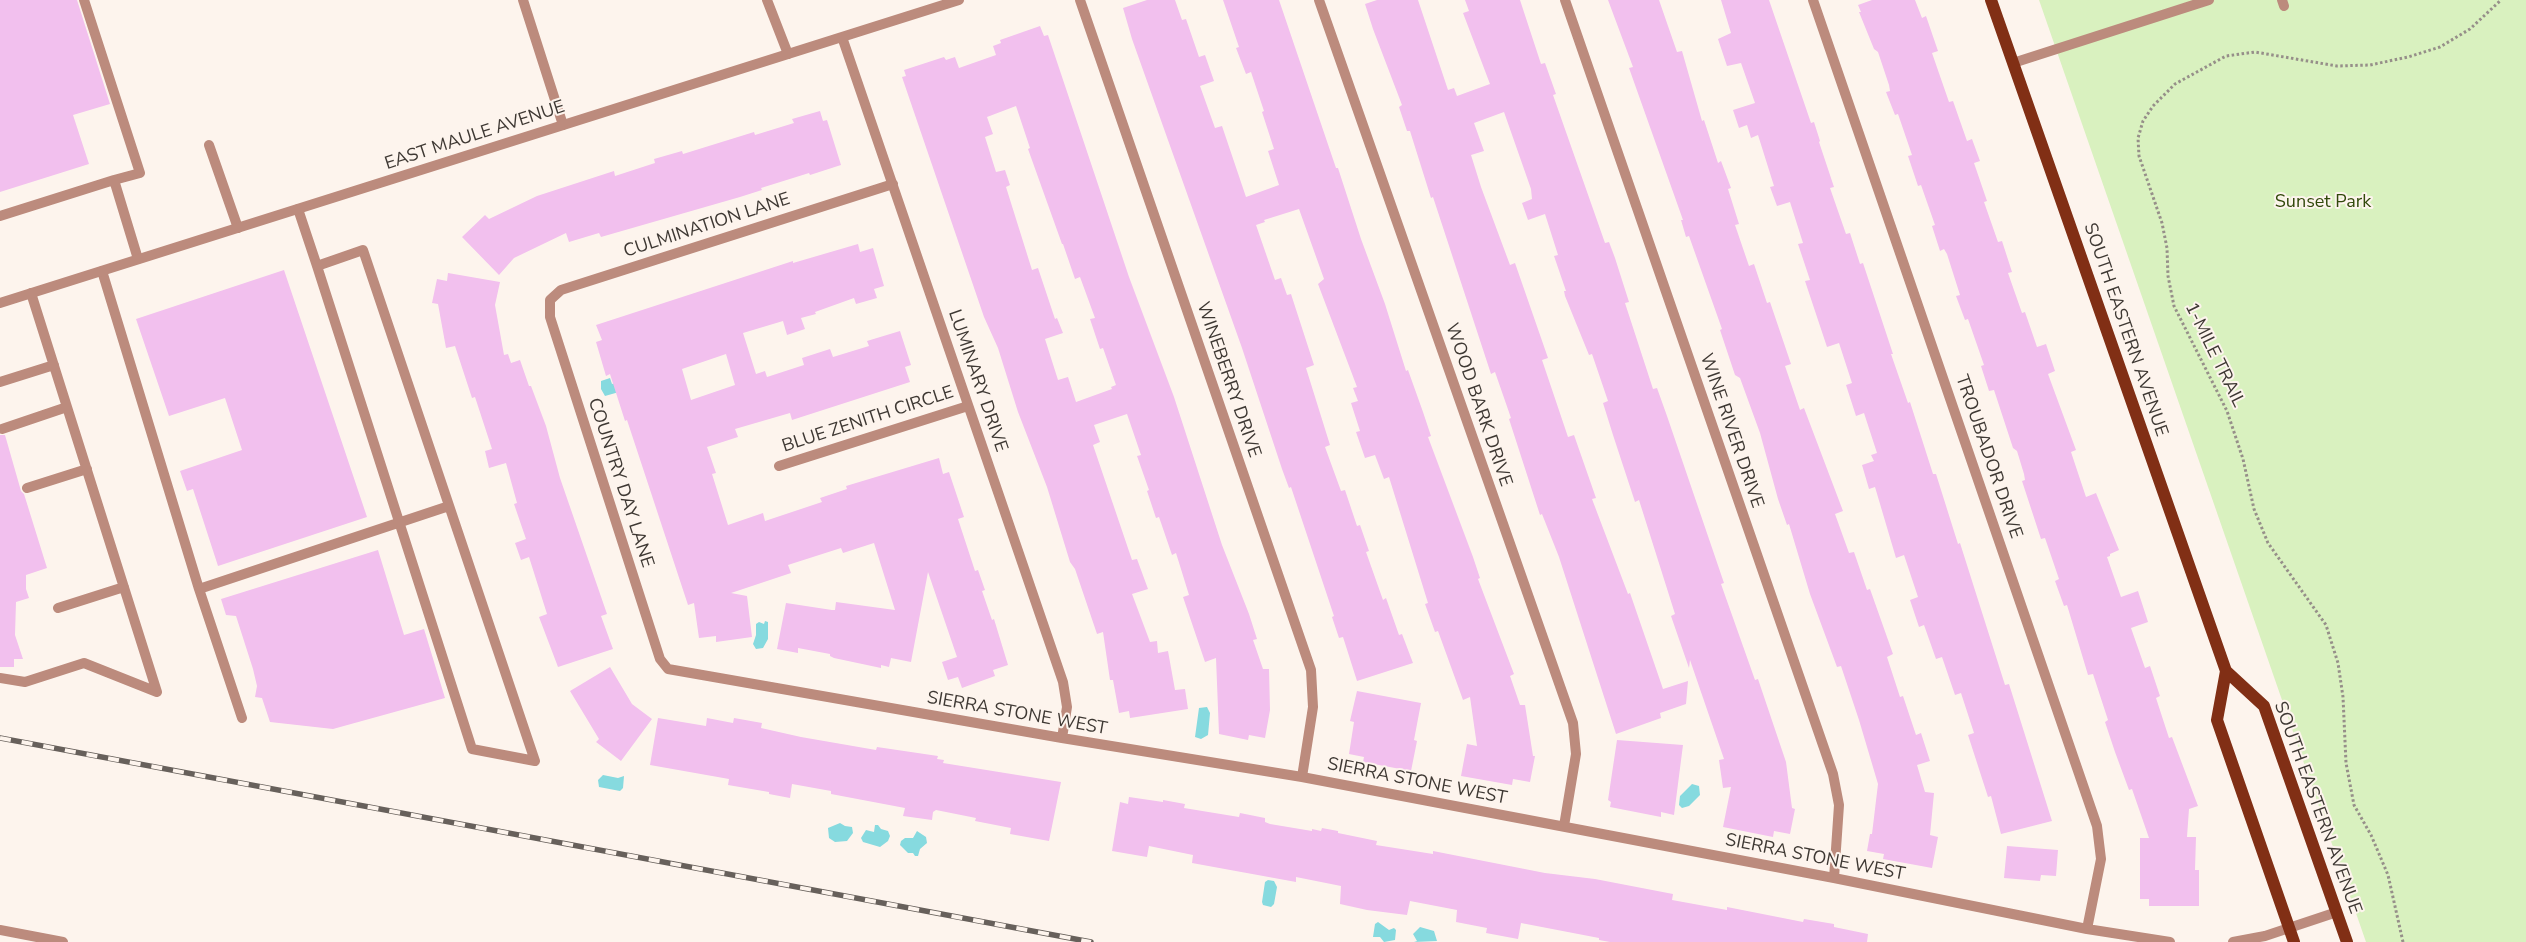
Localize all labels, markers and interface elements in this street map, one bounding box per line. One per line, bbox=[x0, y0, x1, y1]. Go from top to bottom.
street label: EAST MAULE AVENUE bbox=[382, 97, 568, 175]
street label: CULMINATION LANE bbox=[621, 189, 793, 263]
park label: Sunset Park bbox=[2275, 192, 2371, 214]
street label: SOUTH EASTERN AVENUE bbox=[2078, 220, 2172, 440]
street label: WINEBERRY DRIVE bbox=[1191, 299, 1265, 461]
street label: 1-MILE TRAIL bbox=[2179, 299, 2249, 411]
street label: LUMINARY DRIVE bbox=[943, 307, 1011, 455]
street label: WOOD BARK DRIVE bbox=[1440, 321, 1516, 489]
street label: WINE RIVER DRIVE bbox=[1694, 351, 1768, 511]
street label: TROUBADOR DRIVE bbox=[1950, 372, 2026, 542]
street label: BLUE ZENITH CIRCLE bbox=[780, 382, 956, 458]
street label: COUNTRY DAY LANE bbox=[582, 396, 658, 570]
street label: SIERRA STONE WEST bbox=[925, 688, 1109, 740]
street label: SOUTH EASTERN AVENUE bbox=[2268, 699, 2366, 917]
street label: SIERRA STONE WEST bbox=[1325, 754, 1509, 810]
street label: SIERRA STONE WEST bbox=[1723, 830, 1907, 886]

